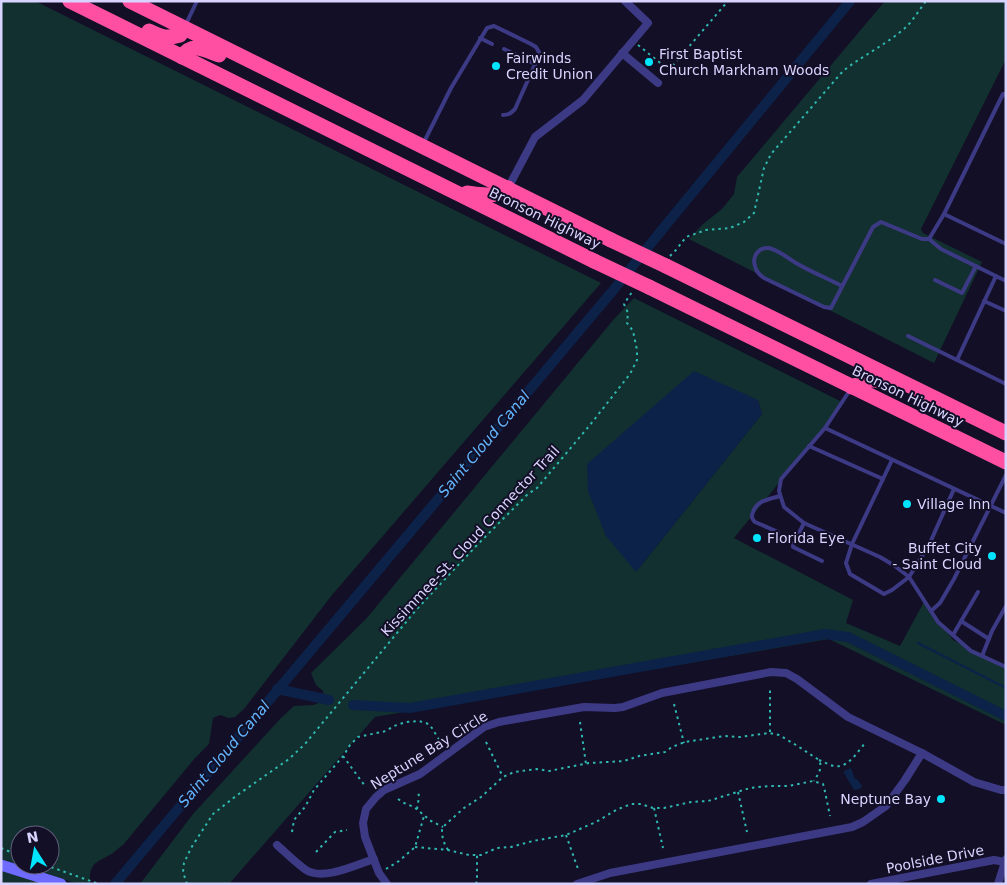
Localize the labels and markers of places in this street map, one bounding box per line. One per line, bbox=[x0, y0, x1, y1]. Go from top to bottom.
place label: First Baptist Church Markham Woods bbox=[659, 46, 829, 78]
place label: Fairwinds Credit Union bbox=[506, 50, 593, 82]
marker: First Baptist Church Markham Woods bbox=[643, 56, 655, 68]
marker: Fairwinds Credit Union bbox=[490, 60, 502, 72]
place label: Village Inn bbox=[917, 496, 990, 512]
marker: Village Inn bbox=[901, 498, 913, 510]
place label: Florida Eye bbox=[767, 530, 845, 546]
marker: Florida Eye bbox=[751, 532, 763, 544]
place label: Buffet City - Saint Cloud bbox=[892, 540, 982, 572]
marker: Buffet City - Saint Cloud bbox=[986, 550, 998, 562]
place label: Neptune Bay bbox=[840, 791, 931, 807]
marker: Neptune Bay bbox=[935, 793, 947, 805]

